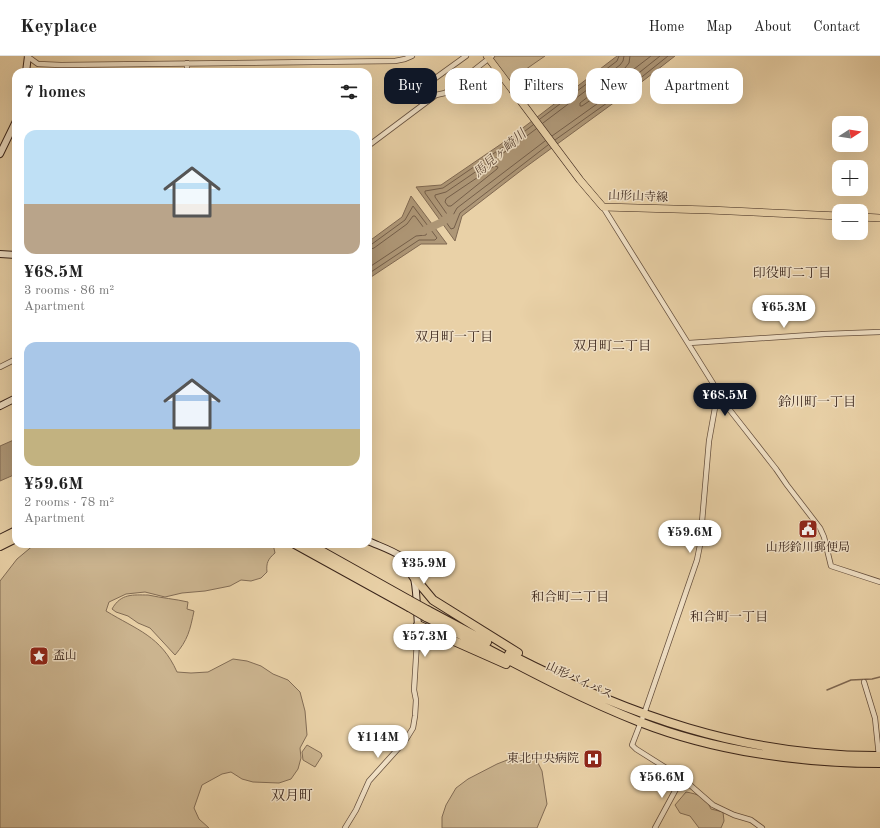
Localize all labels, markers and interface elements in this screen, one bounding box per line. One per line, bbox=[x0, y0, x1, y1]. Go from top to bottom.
text: Keyplace bbox=[20, 18, 97, 37]
text: Home bbox=[649, 20, 684, 34]
text: Map bbox=[706, 20, 732, 34]
text: About bbox=[754, 20, 791, 34]
text: Contact bbox=[813, 20, 860, 34]
chip: Buy bbox=[384, 68, 437, 104]
chip: Rent bbox=[445, 68, 502, 104]
chip: Filters bbox=[510, 68, 578, 104]
chip: New bbox=[586, 68, 642, 104]
chip: Apartment bbox=[650, 68, 743, 104]
icon: filters bbox=[338, 81, 360, 103]
text: 7 homes bbox=[24, 84, 86, 101]
north arrow bbox=[832, 116, 868, 152]
map controls bbox=[832, 116, 868, 240]
water label: 馬見ヶ崎川 bbox=[471, 126, 530, 180]
icon: home bbox=[156, 156, 228, 228]
button: + bbox=[832, 160, 868, 196]
street label: 山形山寺線 bbox=[608, 188, 668, 204]
button: − bbox=[832, 204, 868, 240]
text: ¥68.5M bbox=[24, 264, 83, 281]
district label: 印役町二丁目 bbox=[753, 266, 831, 280]
text: 3 rooms · 86 m² bbox=[24, 284, 114, 297]
pin: ¥65.3M bbox=[751, 295, 817, 329]
text: Apartment bbox=[24, 300, 85, 313]
text: ¥65.3M bbox=[761, 301, 807, 314]
district label: 双月町一丁目 bbox=[415, 330, 493, 344]
district label: 双月町二丁目 bbox=[573, 339, 651, 353]
icon: home bbox=[156, 368, 228, 440]
pin: ¥68.5M bbox=[692, 383, 758, 417]
text: ¥68.5M bbox=[702, 389, 748, 402]
district label: 鈴川町一丁目 bbox=[778, 395, 856, 409]
text: ¥59.6M bbox=[24, 476, 83, 493]
text: 2 rooms · 78 m² bbox=[24, 496, 114, 509]
text: Apartment bbox=[24, 512, 85, 525]
public building icon: 山形鈴川郵便局 bbox=[797, 518, 819, 540]
pin: ¥59.6M bbox=[657, 520, 723, 554]
text: ¥59.6M bbox=[667, 526, 713, 539]
place label: 山形鈴川郵便局 bbox=[766, 540, 850, 554]
pin: ¥35.9M bbox=[391, 551, 457, 585]
text: ¥35.9M bbox=[401, 557, 447, 570]
district label: 和合町二丁目 bbox=[531, 589, 609, 604]
district label: 和合町一丁目 bbox=[690, 609, 768, 624]
pin: ¥57.3M bbox=[392, 624, 458, 658]
text: ¥57.3M bbox=[402, 630, 448, 643]
place icon: 盃山 bbox=[28, 645, 50, 667]
place label: 盃山 bbox=[53, 649, 77, 662]
street label: 山形バイパス bbox=[544, 659, 614, 702]
pin: ¥114M bbox=[350, 725, 406, 759]
text: ¥114M bbox=[357, 731, 399, 744]
hospital icon: 東北中央病院 bbox=[582, 748, 604, 770]
place label: 東北中央病院 bbox=[507, 751, 579, 765]
pin: ¥56.6M bbox=[629, 765, 695, 799]
text: ¥56.6M bbox=[639, 771, 685, 784]
district label: 双月町 bbox=[271, 788, 313, 803]

